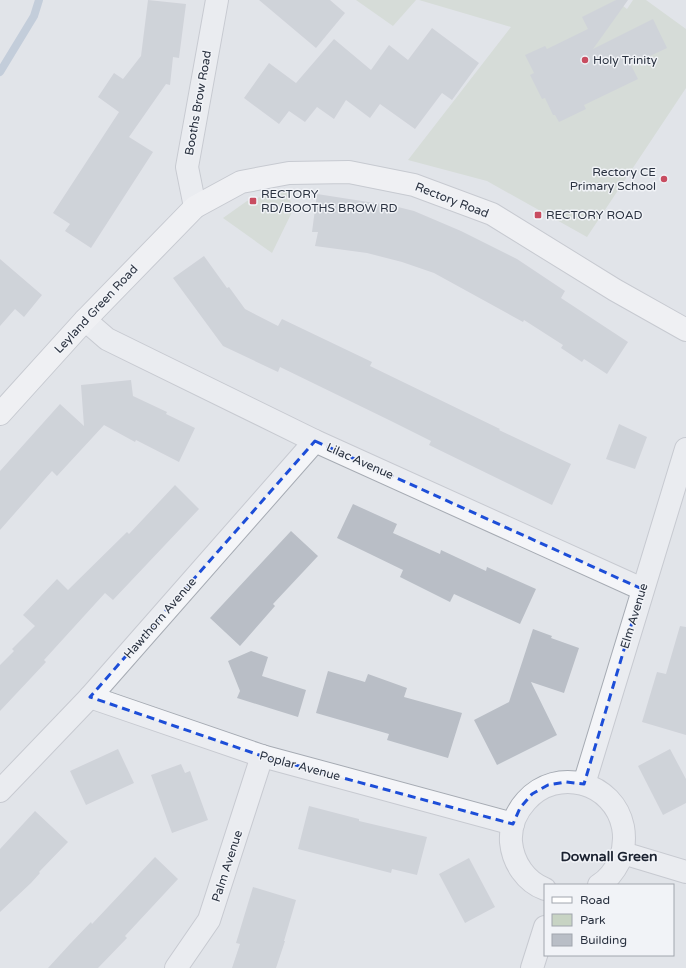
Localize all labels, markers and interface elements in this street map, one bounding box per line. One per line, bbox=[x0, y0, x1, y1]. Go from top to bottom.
street label: Booths Brow Road bbox=[182, 49, 214, 157]
place label: Holy Trinity bbox=[593, 53, 658, 67]
marker: Holy Trinity bbox=[580, 55, 590, 65]
place label: Rectory CE Primary School bbox=[570, 165, 656, 193]
marker: Rectory CE Primary School bbox=[659, 174, 669, 184]
street label: Rectory Road bbox=[413, 180, 491, 220]
place label: RECTORY RD/BOOTHS BROW RD bbox=[261, 187, 398, 215]
marker: RECTORY RD/BOOTHS BROW RD bbox=[248, 196, 258, 206]
place label: RECTORY ROAD bbox=[546, 208, 643, 222]
marker: RECTORY ROAD bbox=[533, 210, 543, 220]
street label: Leyland Green Road bbox=[51, 262, 141, 356]
street label: Lilac Avenue bbox=[324, 440, 396, 482]
street label: Hawthorn Avenue bbox=[121, 575, 199, 661]
street label: Elm Avenue bbox=[617, 581, 651, 650]
street label: Poplar Avenue bbox=[258, 748, 342, 784]
street label: Palm Avenue bbox=[209, 828, 245, 904]
district label: Downall Green bbox=[561, 848, 657, 865]
legend bbox=[544, 884, 674, 956]
text: Road bbox=[580, 893, 610, 907]
text: Park bbox=[580, 913, 606, 927]
text: Building bbox=[580, 933, 627, 947]

